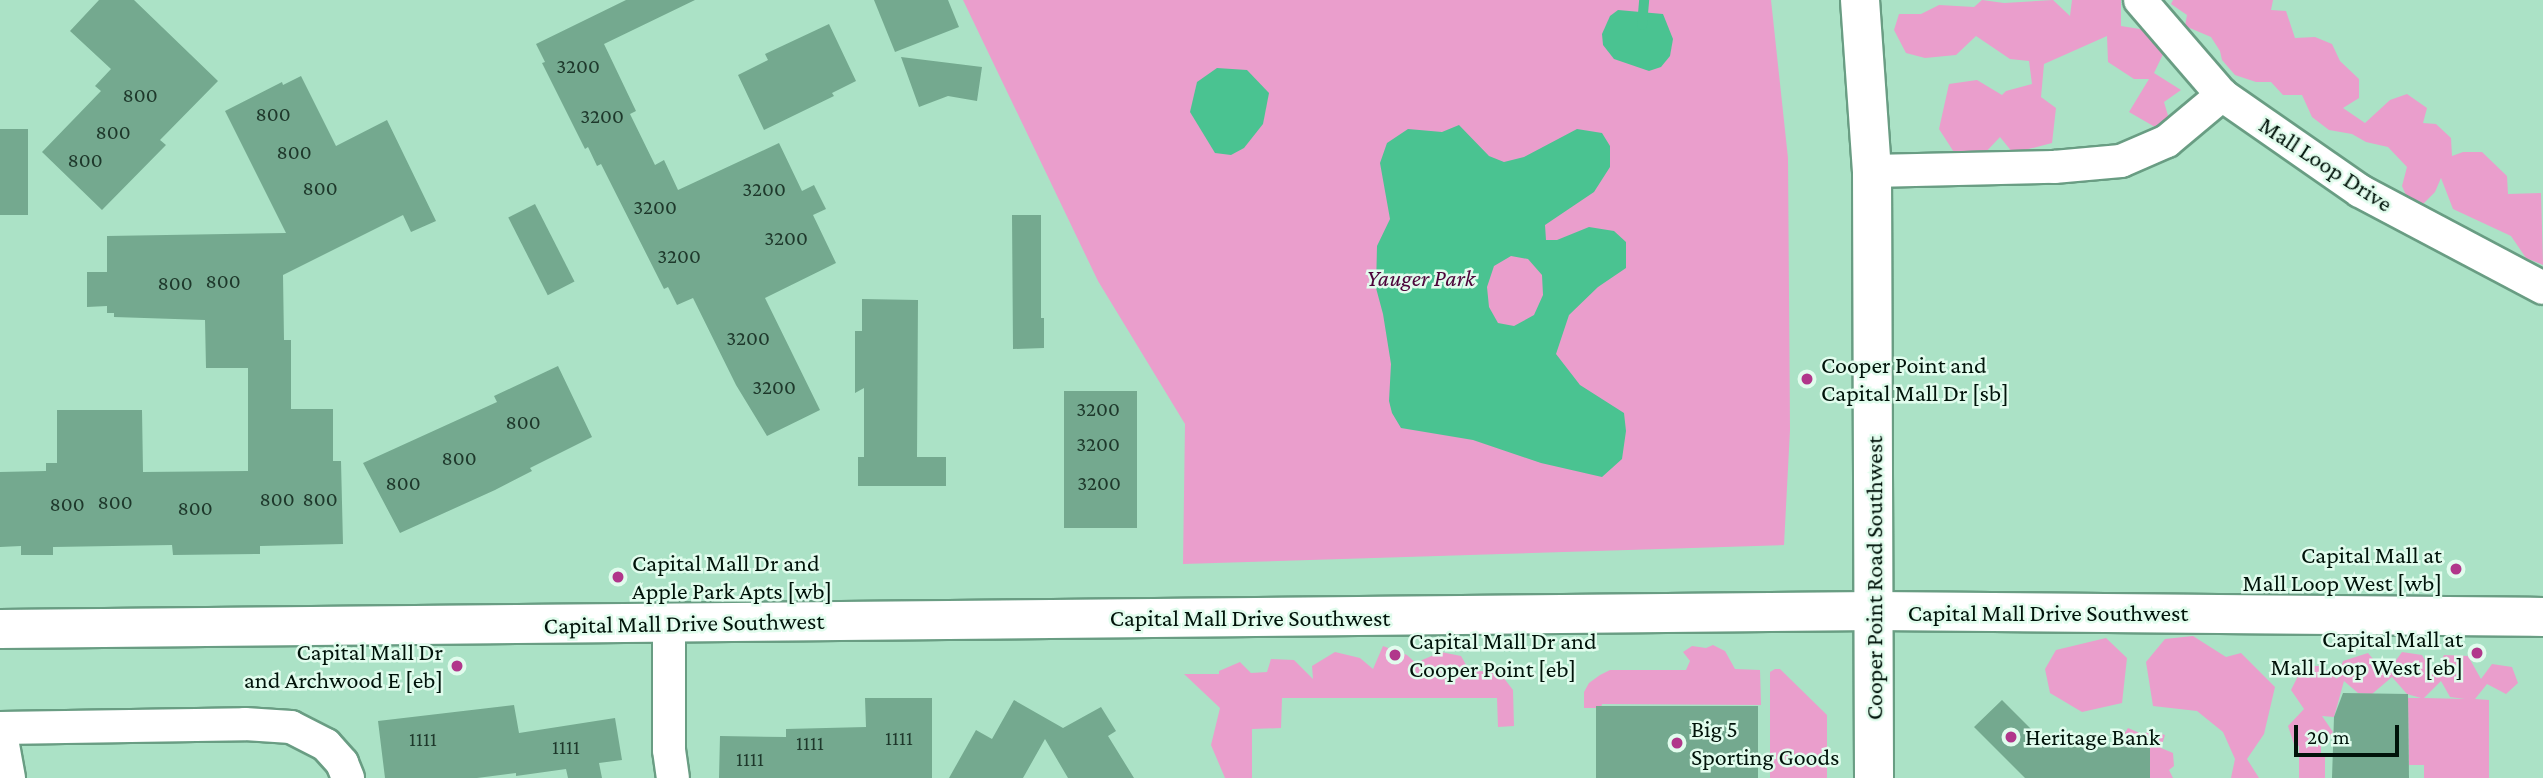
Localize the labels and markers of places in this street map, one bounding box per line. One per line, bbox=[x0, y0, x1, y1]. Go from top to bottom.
place label: Cooper Point and Capital Mall Dr [sb] bbox=[1821, 351, 2009, 407]
marker: Cooper Point and Capital Mall Dr [sb] bbox=[1799, 371, 1815, 387]
place label: Capital Mall at Mall Loop West [wb] bbox=[2243, 541, 2442, 597]
place label: Capital Mall Dr and Apple Park Apts [wb] bbox=[632, 549, 832, 605]
marker: Capital Mall at Mall Loop West [wb] bbox=[2448, 561, 2464, 577]
marker: Capital Mall Dr and Apple Park Apts [wb] bbox=[610, 569, 626, 585]
place label: Capital Mall at Mall Loop West [eb] bbox=[2271, 625, 2463, 681]
place label: Capital Mall Dr and Cooper Point [eb] bbox=[1409, 627, 1597, 683]
place label: Capital Mall Dr and Archwood E [eb] bbox=[244, 638, 443, 694]
marker: Capital Mall at Mall Loop West [eb] bbox=[2469, 645, 2485, 661]
marker: Capital Mall Dr and Cooper Point [eb] bbox=[1387, 647, 1403, 663]
marker: Capital Mall Dr and Archwood E [eb] bbox=[449, 658, 465, 674]
place label: Big 5 Sporting Goods bbox=[1691, 715, 1840, 771]
place label: Heritage Bank bbox=[2025, 723, 2160, 751]
marker: Heritage Bank bbox=[2003, 729, 2019, 745]
marker: Big 5 Sporting Goods bbox=[1669, 735, 1685, 751]

